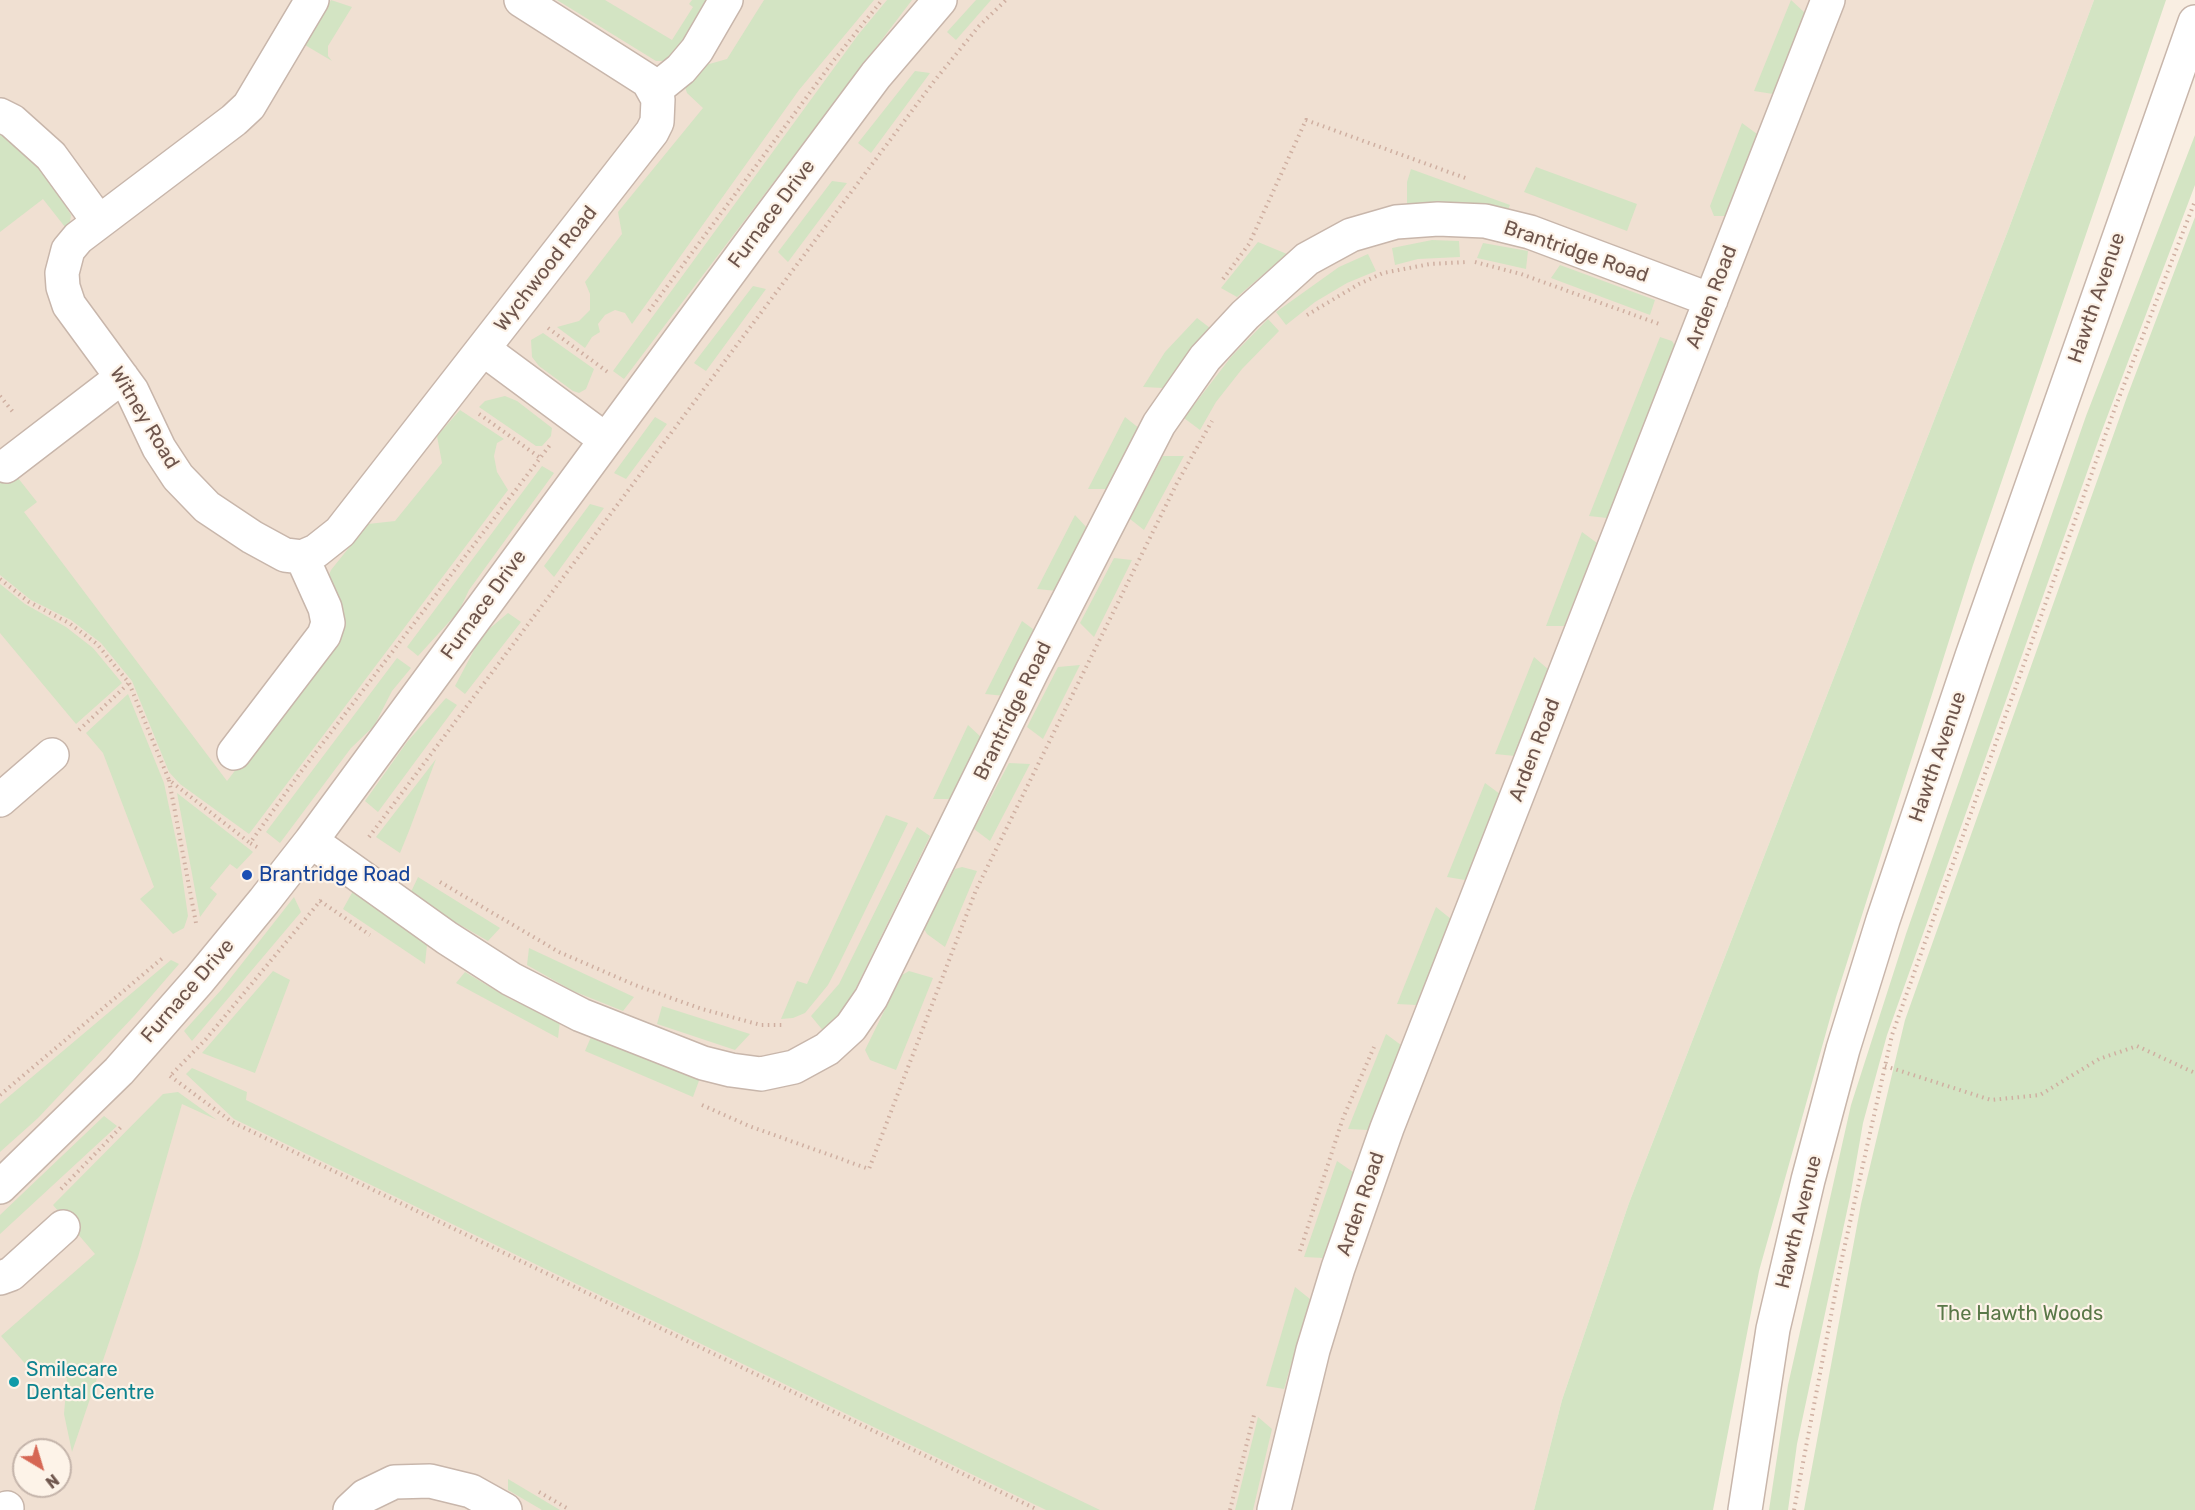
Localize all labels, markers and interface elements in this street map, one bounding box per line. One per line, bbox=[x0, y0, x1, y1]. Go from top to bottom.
street label: Furnace Drive bbox=[723, 155, 821, 273]
street label: Wychwood Road bbox=[490, 201, 602, 337]
street label: Brantridge Road bbox=[1501, 216, 1651, 288]
street label: Hawth Avenue bbox=[2063, 230, 2131, 366]
street label: Arden Road bbox=[1681, 242, 1743, 352]
street label: Witney Road bbox=[104, 363, 184, 473]
street label: Furnace Drive bbox=[436, 546, 532, 664]
street label: Brantridge Road bbox=[969, 638, 1057, 784]
street label: Hawth Avenue bbox=[1904, 689, 1972, 825]
street label: Arden Road bbox=[1504, 695, 1566, 805]
place label: Brantridge Road bbox=[259, 863, 410, 887]
marker: Brantridge Road bbox=[240, 868, 254, 882]
street label: Furnace Drive bbox=[136, 934, 240, 1048]
street label: Arden Road bbox=[1332, 1149, 1390, 1259]
street label: Hawth Avenue bbox=[1771, 1153, 1827, 1291]
park label: The Hawth Woods bbox=[1937, 1302, 2103, 1326]
place label: Smilecare Dental Centre bbox=[26, 1358, 154, 1405]
marker: Smilecare Dental Centre bbox=[7, 1375, 21, 1389]
north arrow bbox=[12, 1438, 72, 1498]
text: N bbox=[42, 1470, 63, 1492]

